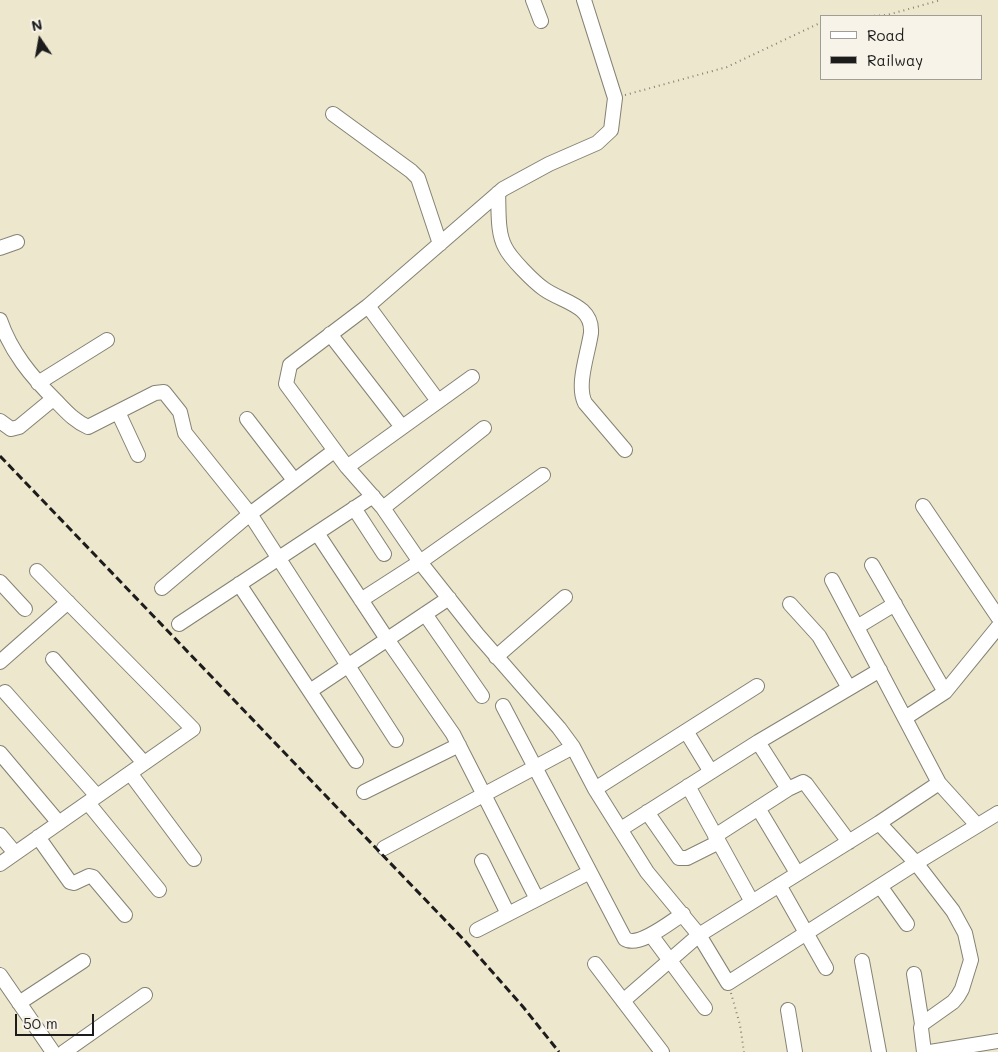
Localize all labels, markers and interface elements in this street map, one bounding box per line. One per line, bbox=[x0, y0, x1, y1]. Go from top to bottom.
text: N bbox=[30, 14, 44, 35]
north arrow bbox=[15, 15, 65, 65]
legend bbox=[820, 15, 983, 80]
text: Road bbox=[867, 25, 904, 45]
text: Railway bbox=[867, 50, 923, 70]
scale bar bbox=[18, 1004, 96, 1036]
text: 50 m bbox=[23, 1013, 58, 1033]

